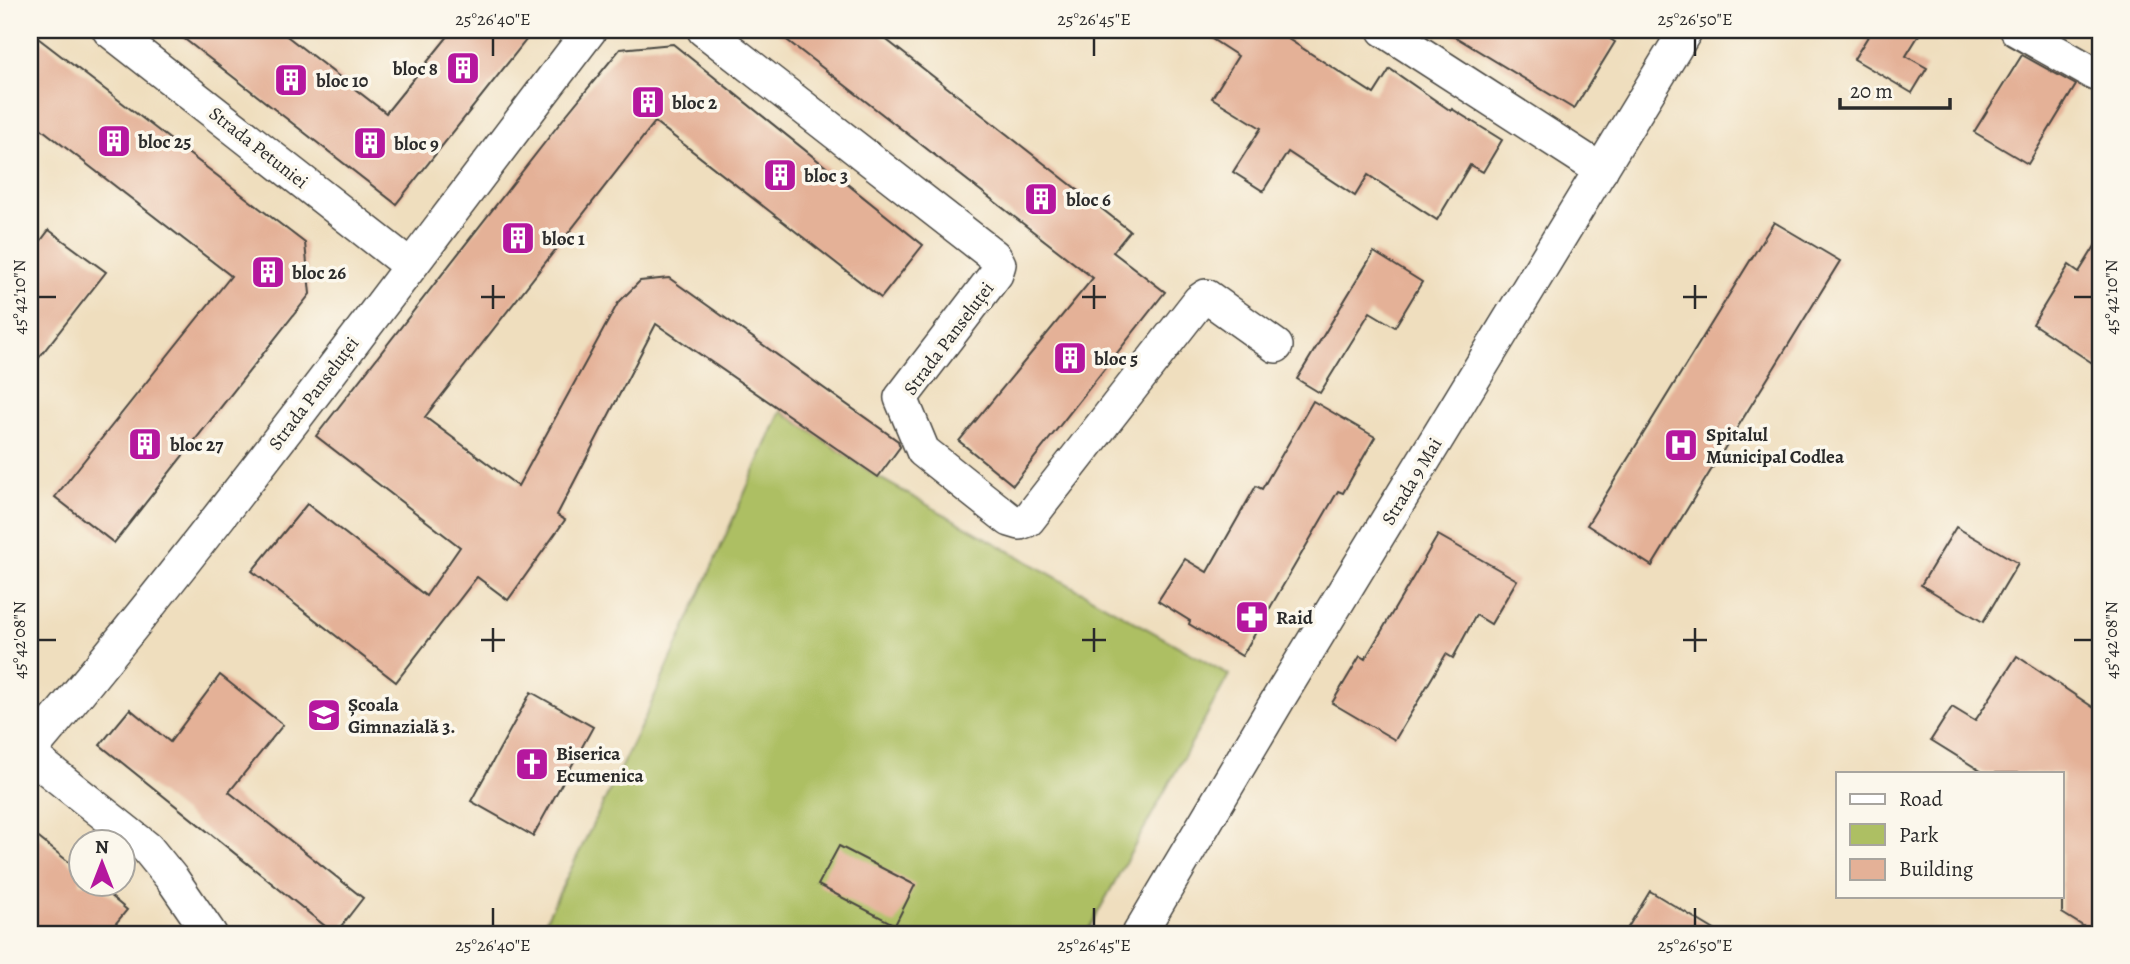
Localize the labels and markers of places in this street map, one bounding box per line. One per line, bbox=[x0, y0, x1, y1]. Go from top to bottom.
building icon: bloc 8 bbox=[444, 49, 482, 87]
place label: bloc 8 bbox=[392, 56, 438, 82]
building icon: bloc 10 bbox=[272, 61, 310, 99]
place label: bloc 10 bbox=[315, 68, 369, 94]
building icon: bloc 2 bbox=[629, 83, 667, 121]
place label: bloc 2 bbox=[671, 90, 717, 116]
building icon: bloc 25 bbox=[95, 122, 133, 160]
building icon: bloc 9 bbox=[351, 124, 389, 162]
place label: bloc 25 bbox=[137, 129, 191, 155]
place label: bloc 9 bbox=[393, 131, 439, 157]
building icon: bloc 3 bbox=[761, 156, 799, 194]
place label: bloc 3 bbox=[803, 163, 848, 189]
building icon: bloc 6 bbox=[1022, 180, 1060, 218]
place label: bloc 6 bbox=[1065, 187, 1111, 213]
building icon: bloc 1 bbox=[499, 219, 537, 257]
place label: bloc 1 bbox=[541, 226, 585, 252]
building icon: bloc 26 bbox=[249, 253, 287, 291]
place label: bloc 26 bbox=[291, 260, 346, 286]
building icon: bloc 5 bbox=[1051, 339, 1089, 377]
place label: bloc 5 bbox=[1093, 346, 1138, 372]
place label: Spitalul Municipal Codlea bbox=[1706, 422, 1845, 470]
building icon: bloc 27 bbox=[126, 425, 164, 463]
hospital icon: Spitalul Municipal Codlea bbox=[1662, 426, 1700, 464]
place label: bloc 27 bbox=[169, 432, 224, 458]
pharmacy icon: Raid bbox=[1233, 598, 1271, 636]
place label: Raid bbox=[1276, 605, 1314, 631]
place label: Școala Gimnazială 3. bbox=[348, 692, 456, 740]
school or university icon: Școala Gimnazială 3. bbox=[305, 696, 343, 734]
place label: Biserica Ecumenica bbox=[556, 741, 644, 789]
church icon: Biserica Ecumenica bbox=[513, 745, 551, 783]

